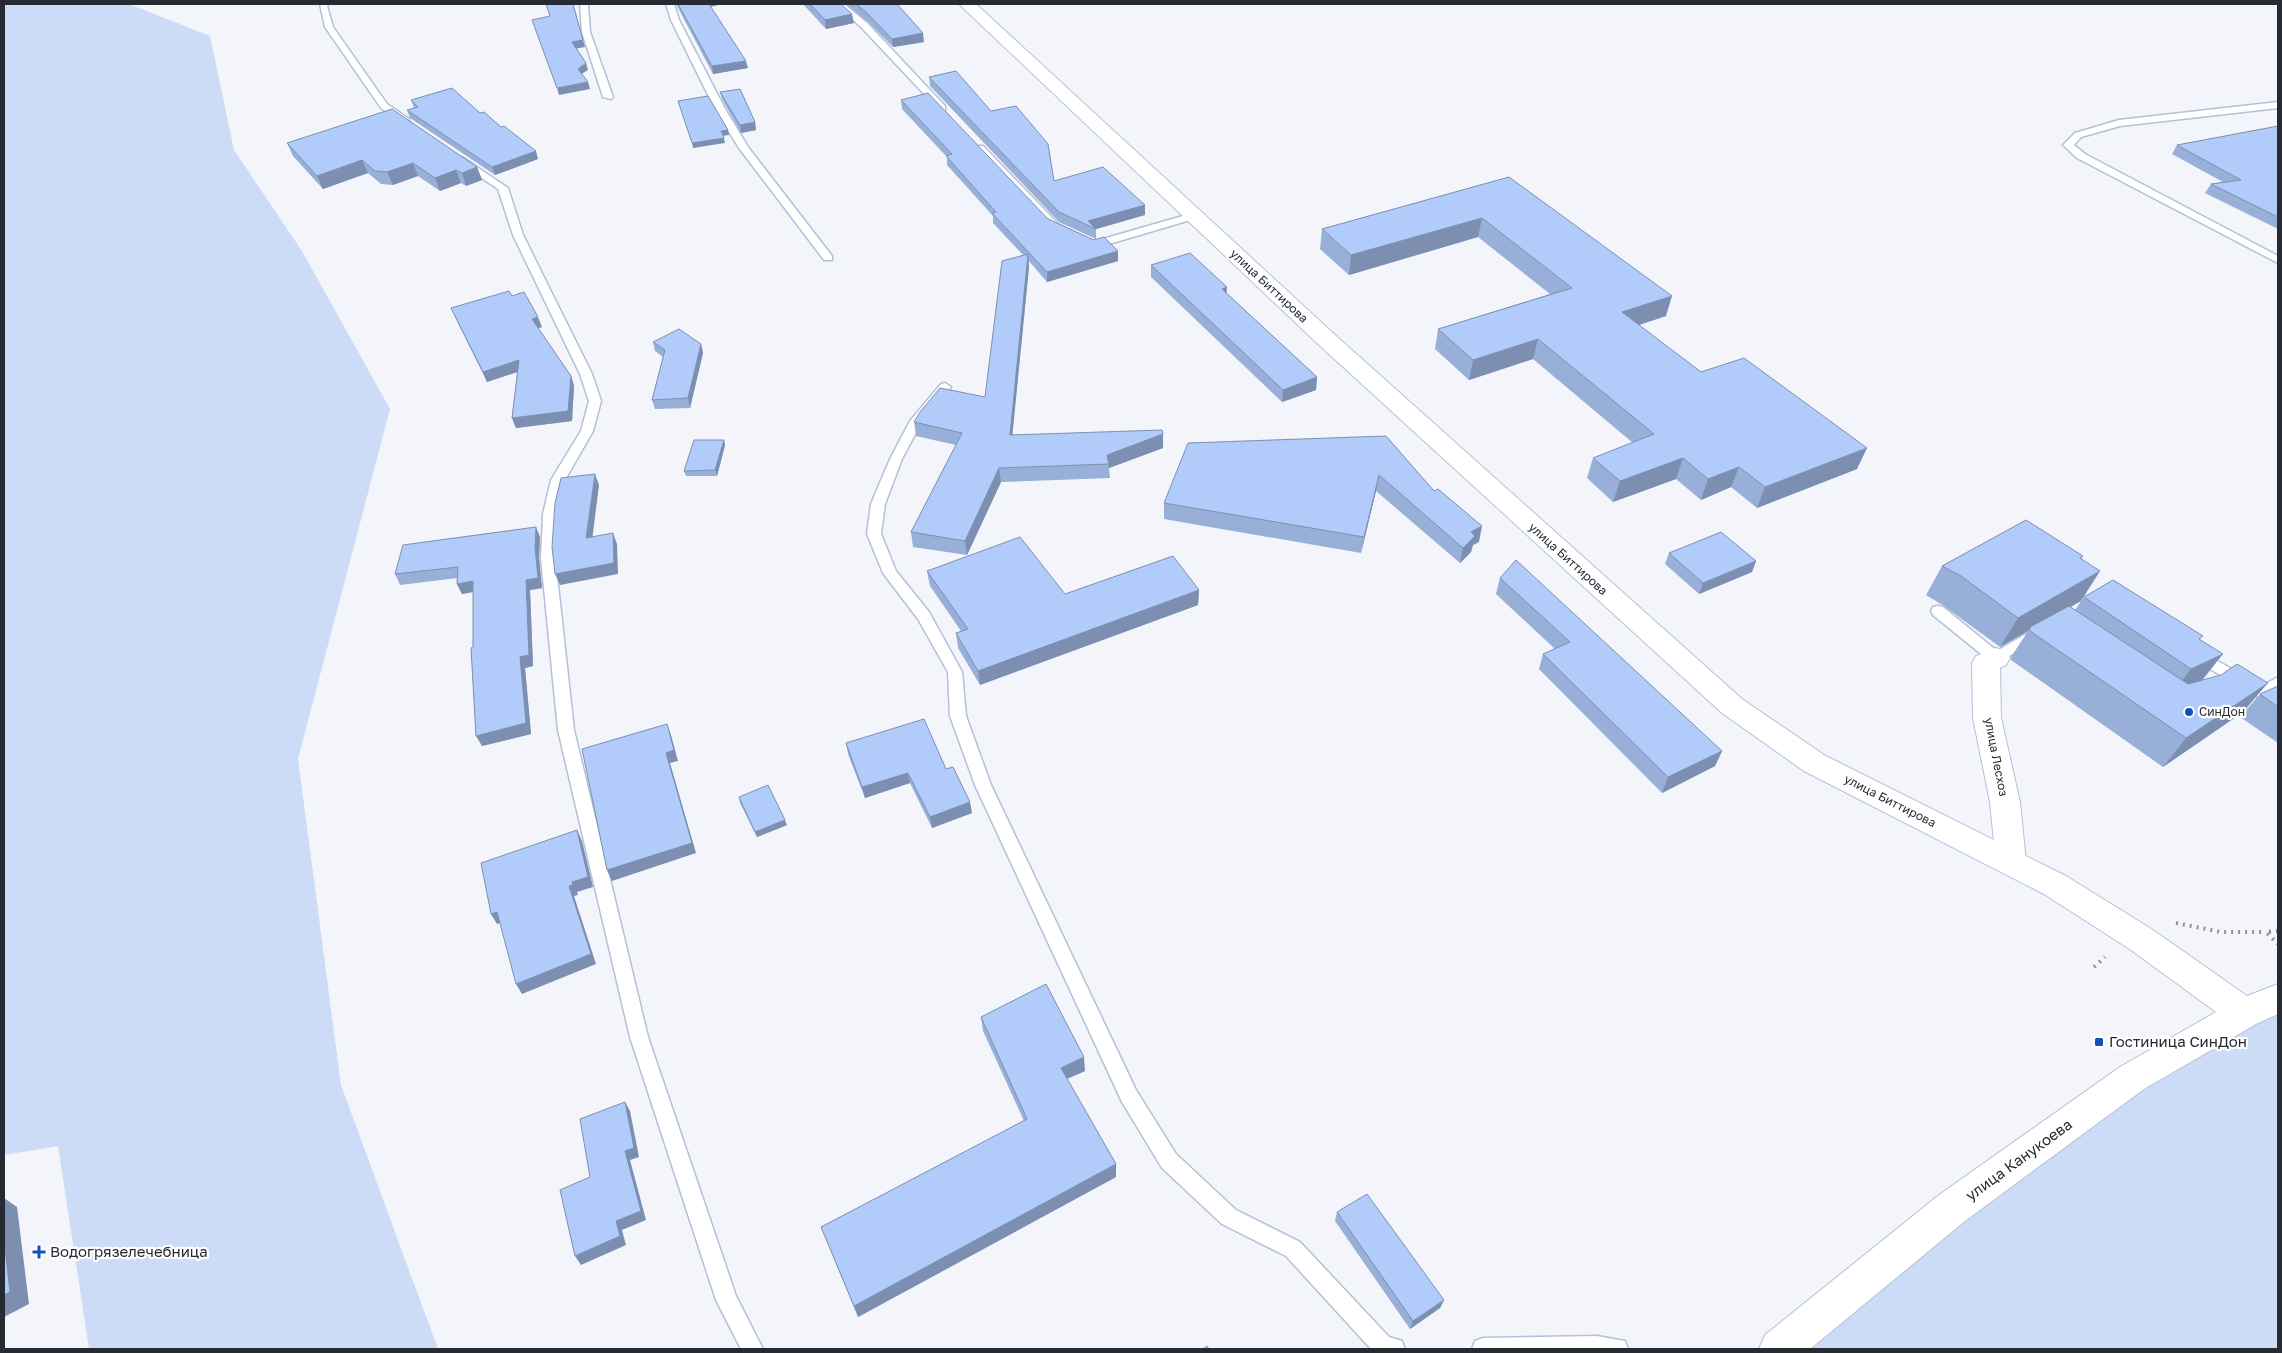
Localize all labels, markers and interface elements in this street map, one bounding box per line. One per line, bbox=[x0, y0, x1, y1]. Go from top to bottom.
street label: улица Биттирова bbox=[1227, 246, 1311, 326]
street label: улица Биттирова bbox=[1526, 519, 1611, 598]
place label: СинДон bbox=[2199, 704, 2245, 719]
marker: СинДон bbox=[2183, 706, 2195, 718]
street label: улица Лесхоз bbox=[1981, 716, 2011, 798]
street label: улица Биттирова bbox=[1842, 771, 1939, 830]
place label: Гостиница СинДон bbox=[2109, 1032, 2247, 1050]
marker: Гостиница СинДон bbox=[2093, 1036, 2105, 1048]
street label: улица Канукоева bbox=[1962, 1115, 2075, 1204]
place label: Водогрязелечебница bbox=[50, 1242, 208, 1260]
marker: Водогрязелечебница bbox=[32, 1245, 46, 1259]

